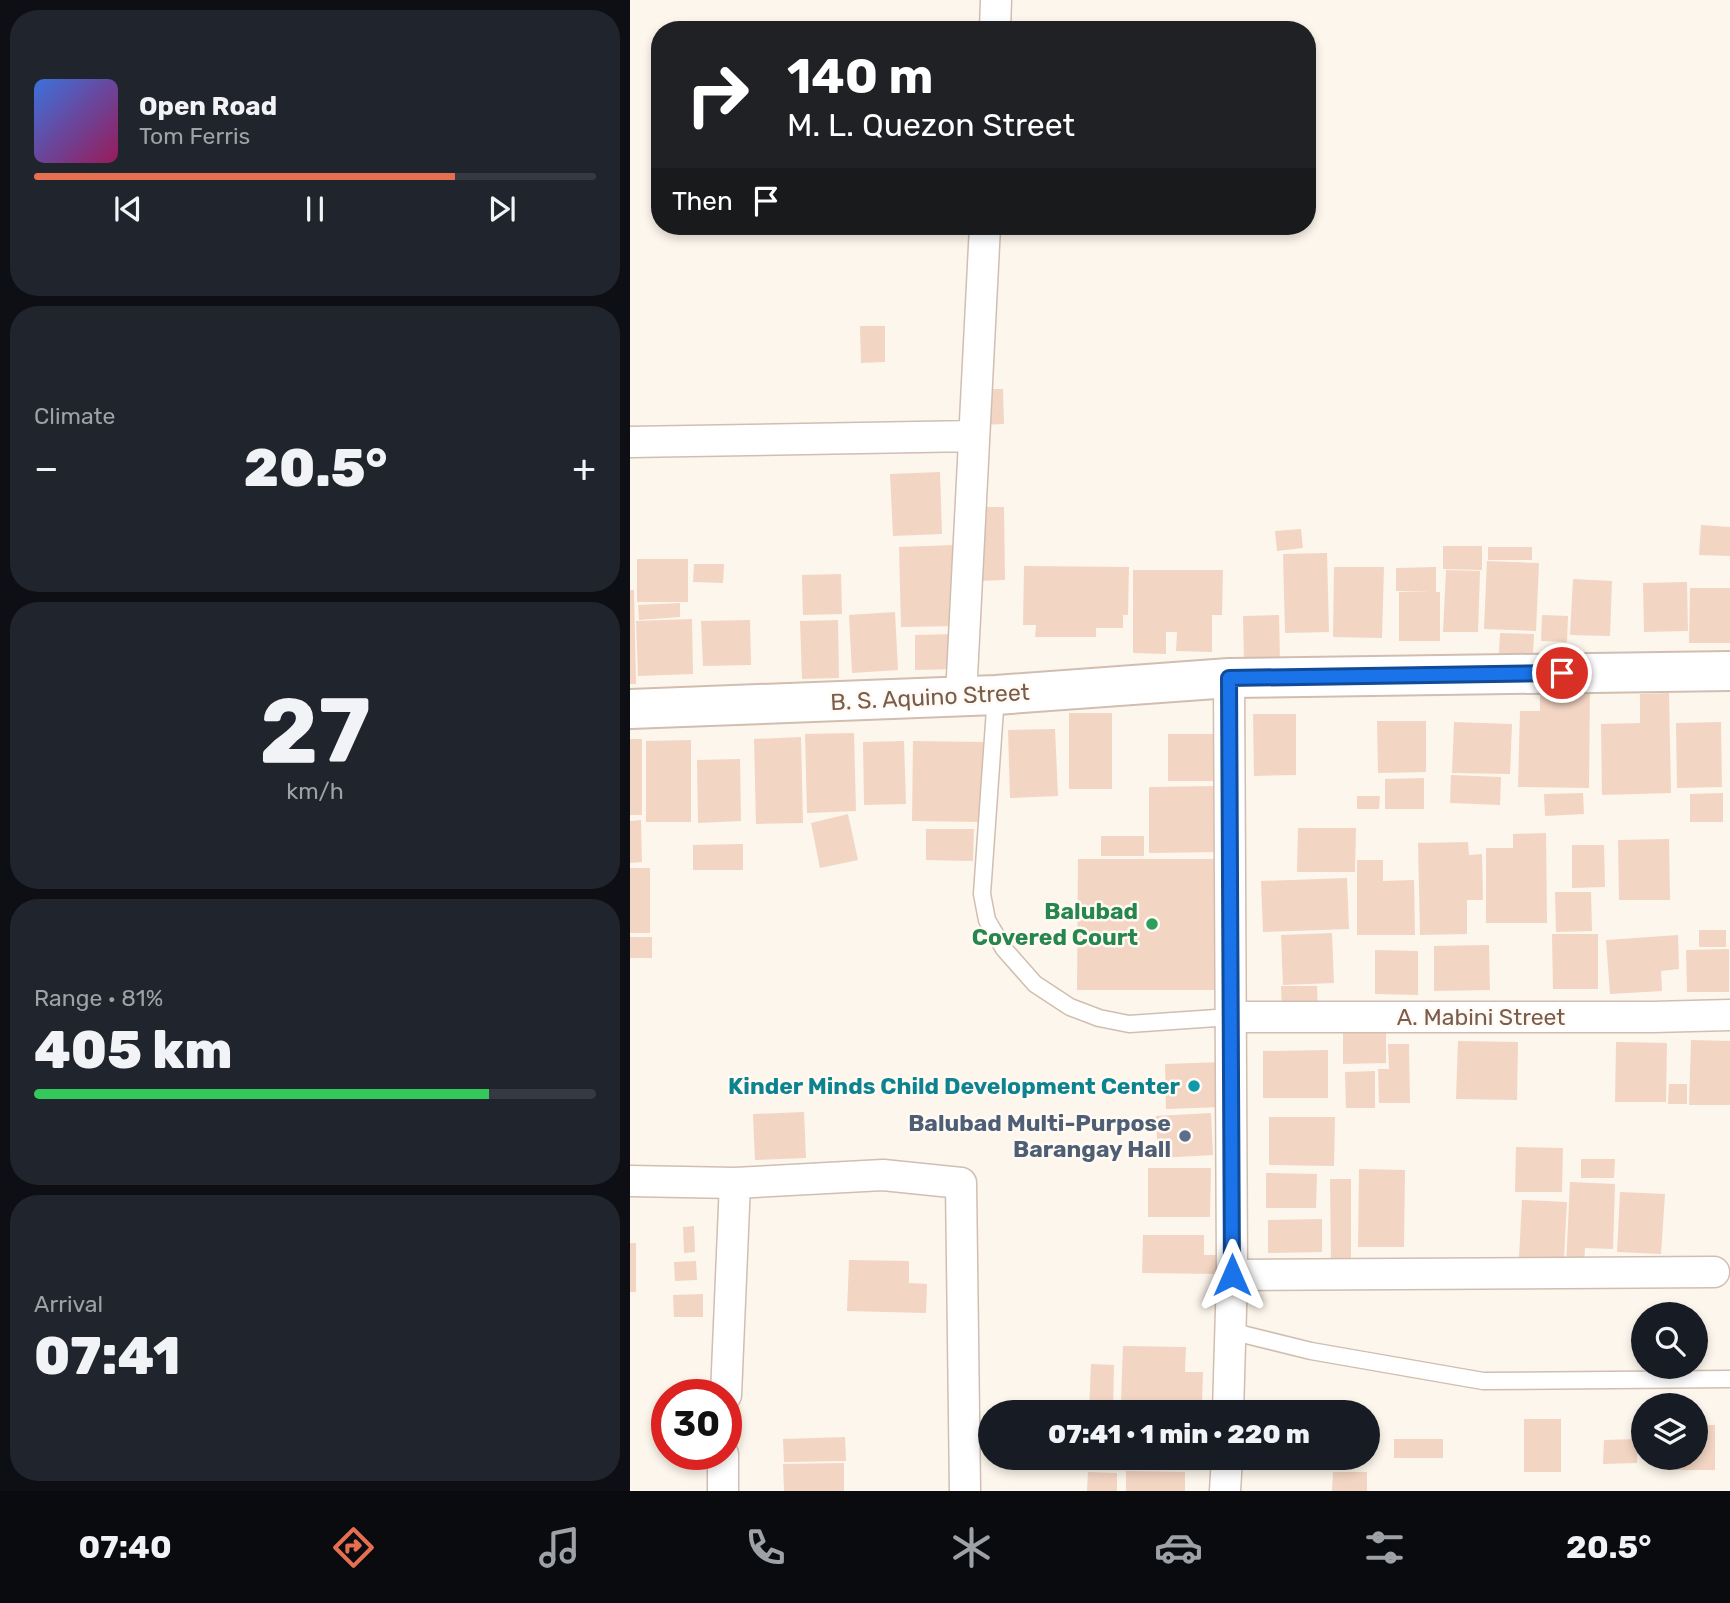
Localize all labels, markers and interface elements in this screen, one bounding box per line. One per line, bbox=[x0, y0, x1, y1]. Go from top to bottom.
text: 140 m bbox=[787, 47, 933, 105]
icon: right bbox=[672, 49, 763, 140]
text: Open Road bbox=[139, 91, 277, 122]
text: M. L. Quezon Street bbox=[787, 106, 1075, 144]
text: Tom Ferris bbox=[139, 122, 250, 150]
icon: arrive bbox=[747, 182, 785, 220]
text: Then bbox=[672, 186, 733, 217]
icon: previous bbox=[109, 190, 147, 228]
icon: pause bbox=[296, 190, 334, 228]
icon: next bbox=[483, 190, 521, 228]
text: Climate bbox=[34, 402, 115, 430]
text: 20.5° bbox=[244, 437, 387, 499]
text: − bbox=[34, 445, 59, 491]
text: + bbox=[572, 445, 596, 491]
pin bbox=[1532, 643, 1592, 703]
icon: arrive bbox=[1543, 654, 1581, 692]
text: 27 bbox=[259, 677, 371, 785]
street label: B. S. Aquino Street bbox=[830, 678, 1030, 716]
text: km/h bbox=[286, 777, 344, 805]
place label: Balubad Covered Court bbox=[972, 897, 1138, 951]
marker: Balubad Covered Court bbox=[1144, 916, 1160, 932]
text: Range · 81% bbox=[34, 984, 163, 1012]
street label: A. Mabini Street bbox=[1397, 1003, 1565, 1031]
text: 405 km bbox=[34, 1019, 232, 1081]
place label: Kinder Minds Child Development Center bbox=[728, 1072, 1181, 1100]
marker: Kinder Minds Child Development Center bbox=[1186, 1078, 1202, 1094]
place label: Balubad Multi-Purpose Barangay Hall bbox=[908, 1109, 1171, 1163]
marker: Balubad Multi-Purpose Barangay Hall bbox=[1177, 1128, 1193, 1144]
position arrow bbox=[1195, 1238, 1269, 1312]
text: Arrival bbox=[34, 1290, 103, 1318]
map controls bbox=[1631, 1302, 1708, 1470]
button: search bbox=[1631, 1302, 1708, 1379]
text: 07:41 bbox=[34, 1325, 180, 1387]
speed limit sign: 30 bbox=[651, 1379, 742, 1470]
button: layers bbox=[1631, 1393, 1708, 1470]
text: 07:41 · 1 min · 220 m bbox=[1048, 1419, 1310, 1450]
icon: directions bbox=[329, 1523, 378, 1572]
icon: music bbox=[535, 1523, 584, 1572]
icon: phone bbox=[741, 1523, 790, 1572]
icon: climate bbox=[947, 1523, 996, 1572]
icon: car bbox=[1154, 1523, 1203, 1572]
icon: filters bbox=[1360, 1523, 1409, 1572]
text: 07:40 bbox=[79, 1528, 172, 1566]
text: 20.5° bbox=[1566, 1528, 1651, 1566]

